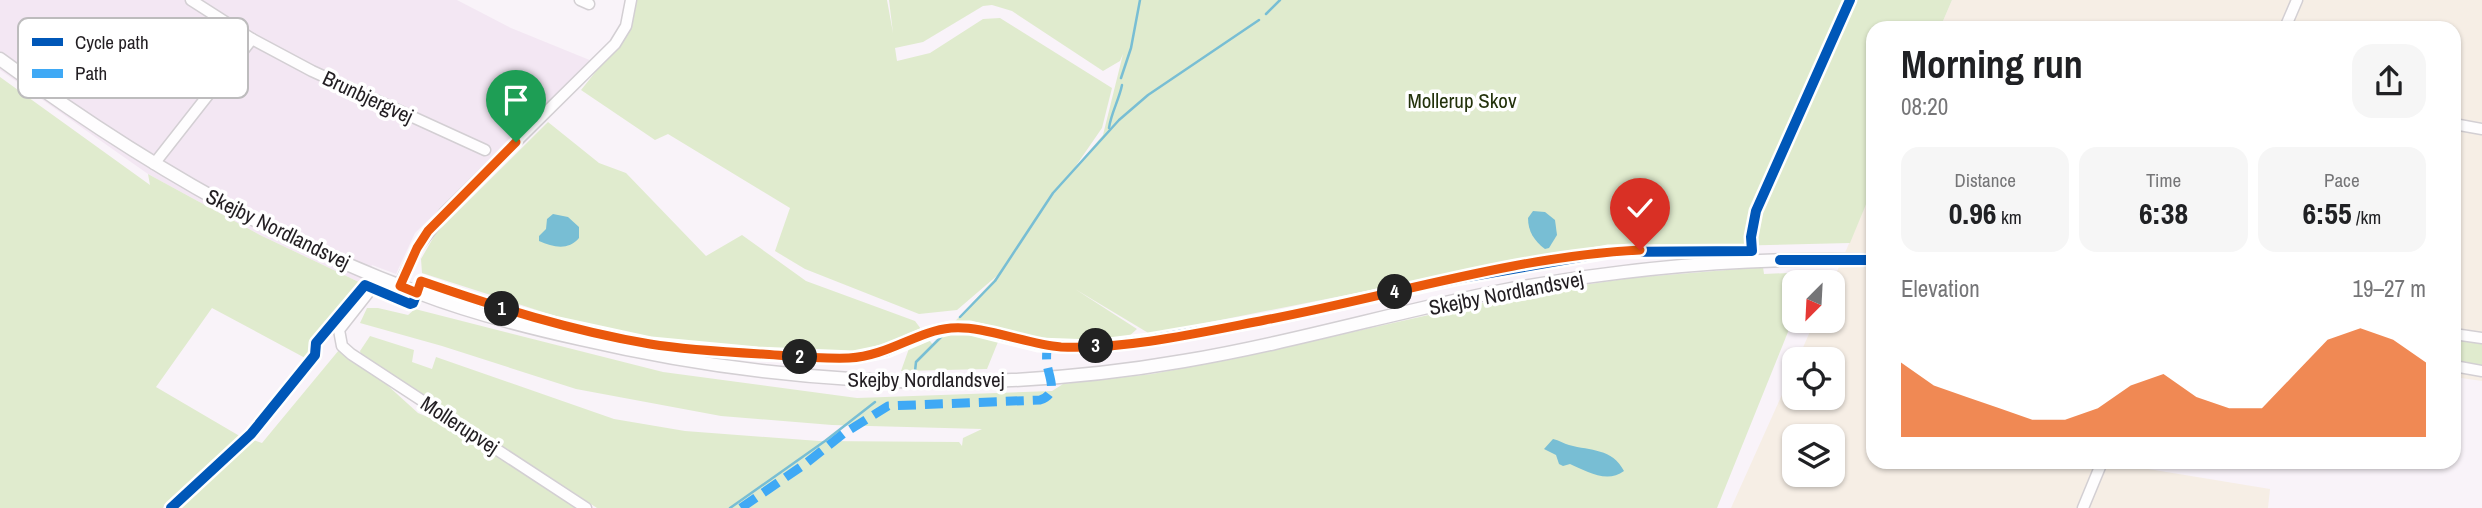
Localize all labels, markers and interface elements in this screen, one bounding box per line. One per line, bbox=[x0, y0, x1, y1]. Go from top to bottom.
legend bbox=[18, 18, 248, 98]
text: Cycle path bbox=[75, 29, 149, 55]
text: Morning run bbox=[1901, 39, 2083, 90]
button: share bbox=[2352, 44, 2426, 118]
text: Path bbox=[75, 60, 107, 86]
street label: Brunbjergvej bbox=[318, 63, 418, 131]
pin bbox=[486, 70, 546, 142]
icon: arrive bbox=[497, 81, 535, 119]
park label: Mollerup Skov bbox=[1407, 86, 1517, 115]
text: 08:20 bbox=[1901, 91, 1948, 122]
text: Distance bbox=[1954, 167, 2016, 193]
text: Time bbox=[2146, 167, 2181, 193]
text: Pace bbox=[2324, 167, 2360, 193]
pin bbox=[1610, 178, 1670, 250]
street label: Skejby Nordlandsvej bbox=[201, 182, 355, 276]
icon: check bbox=[1621, 189, 1659, 227]
text: 0.96 bbox=[1949, 193, 1997, 233]
text: 6:38 bbox=[2139, 193, 2188, 233]
text: 6:55 bbox=[2302, 193, 2352, 233]
text: km bbox=[1997, 204, 2022, 230]
text: /km bbox=[2352, 204, 2381, 230]
street label: Skejby Nordlandsvej bbox=[1426, 264, 1586, 322]
north arrow bbox=[1782, 270, 1844, 332]
map controls bbox=[1782, 270, 1845, 487]
text: Elevation bbox=[1901, 273, 1980, 304]
text: 19–27 m bbox=[2353, 273, 2426, 304]
pin: 4 bbox=[1378, 274, 1412, 310]
text: 4 bbox=[1390, 278, 1399, 304]
pin: 1 bbox=[484, 292, 520, 326]
text: 1 bbox=[497, 295, 506, 321]
pin: 3 bbox=[1078, 328, 1114, 364]
text: 3 bbox=[1091, 332, 1100, 358]
pin: 2 bbox=[782, 340, 818, 374]
text: 2 bbox=[795, 343, 804, 369]
button: locate bbox=[1782, 347, 1845, 410]
street label: Skejby Nordlandsvej bbox=[848, 365, 1004, 394]
street label: Mollerupvej bbox=[415, 389, 505, 461]
button: layers bbox=[1782, 424, 1845, 487]

